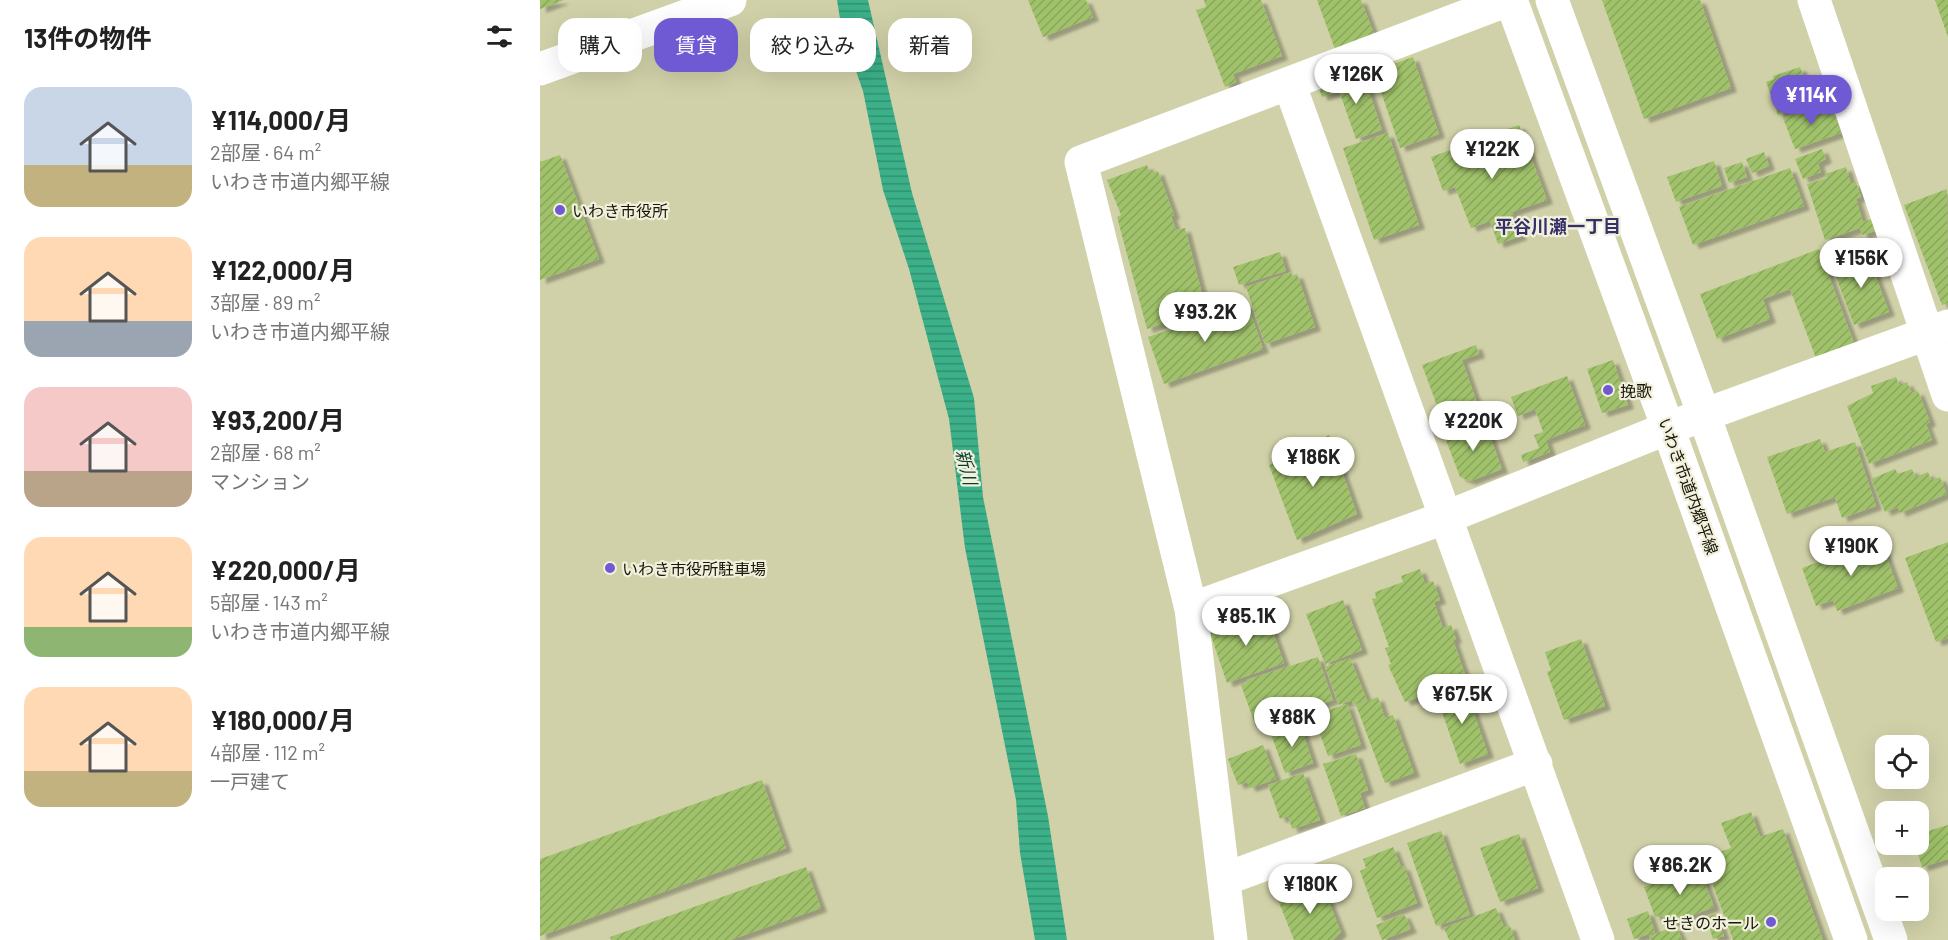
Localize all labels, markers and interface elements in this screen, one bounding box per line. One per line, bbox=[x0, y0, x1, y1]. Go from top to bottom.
chip: 購入 bbox=[558, 18, 642, 72]
chip: 賃貸 bbox=[654, 18, 738, 72]
chip: 絞り込み bbox=[750, 18, 876, 72]
chip: 新着 bbox=[888, 18, 972, 72]
icon: filters bbox=[483, 20, 516, 53]
text: 13件の物件 bbox=[24, 22, 151, 53]
pin: ¥126K bbox=[1314, 54, 1398, 105]
text: ¥126K bbox=[1328, 61, 1384, 85]
pin: ¥114K bbox=[1769, 75, 1853, 126]
text: ¥114K bbox=[1785, 82, 1837, 106]
text: ¥114,000/月 bbox=[210, 104, 351, 135]
icon: home bbox=[72, 111, 144, 183]
pin: ¥122K bbox=[1450, 129, 1534, 180]
text: ¥122K bbox=[1464, 136, 1520, 160]
text: 2部屋 · 64 m² bbox=[210, 140, 321, 164]
text: いわき市道内郷平線 bbox=[210, 169, 390, 193]
place label: いわき市役所 bbox=[572, 201, 668, 220]
marker: いわき市役所 bbox=[553, 203, 567, 217]
district label: 平谷川瀬一丁目 bbox=[1495, 215, 1621, 237]
pin: ¥156K bbox=[1819, 238, 1903, 289]
text: ¥156K bbox=[1834, 245, 1888, 269]
text: ¥122,000/月 bbox=[210, 254, 355, 285]
icon: home bbox=[72, 261, 144, 333]
text: 3部屋 · 89 m² bbox=[210, 290, 320, 314]
pin: ¥93.2K bbox=[1156, 292, 1254, 343]
text: ¥93.2K bbox=[1173, 299, 1237, 323]
text: いわき市道内郷平線 bbox=[210, 319, 390, 343]
place label: 挽歌 bbox=[1620, 381, 1652, 400]
marker: 挽歌 bbox=[1601, 383, 1615, 397]
pin: ¥220K bbox=[1431, 401, 1515, 452]
text: ¥93,200/月 bbox=[210, 404, 345, 435]
text: ¥220K bbox=[1443, 408, 1503, 432]
icon: home bbox=[72, 411, 144, 483]
street label: いわき市道内郷平線 bbox=[1655, 415, 1723, 557]
pin: ¥186K bbox=[1271, 437, 1355, 488]
text: 2部屋 · 68 m² bbox=[210, 440, 321, 464]
text: ¥186K bbox=[1286, 444, 1340, 468]
water label: 新川 bbox=[952, 447, 983, 489]
text: マンション bbox=[210, 469, 310, 493]
pin: ¥190K bbox=[1809, 526, 1893, 577]
text: ¥190K bbox=[1823, 533, 1879, 557]
text: ¥220,000/月 bbox=[210, 554, 361, 585]
place label: いわき市役所駐車場 bbox=[622, 559, 766, 578]
icon: home bbox=[72, 561, 144, 633]
marker: いわき市役所駐車場 bbox=[603, 561, 617, 575]
text: 5部屋 · 143 m² bbox=[210, 590, 328, 614]
pin: ¥85.1K bbox=[1197, 596, 1295, 647]
text: ¥85.1K bbox=[1216, 603, 1276, 627]
text: いわき市道内郷平線 bbox=[210, 619, 390, 643]
pin: ¥67.5K bbox=[1413, 674, 1511, 725]
text: ¥67.5K bbox=[1431, 681, 1493, 705]
pin: ¥88K bbox=[1256, 697, 1328, 748]
text: ¥180,000/月 bbox=[210, 704, 355, 735]
text: ¥88K bbox=[1268, 704, 1316, 728]
icon: home bbox=[72, 711, 144, 783]
map controls bbox=[1875, 735, 1929, 921]
button: locate bbox=[1875, 735, 1929, 789]
text: 4部屋 · 112 m² bbox=[210, 740, 325, 764]
text: 一戸建て bbox=[210, 769, 290, 793]
button: + bbox=[1875, 801, 1929, 855]
pin: ¥86.2K bbox=[1631, 845, 1729, 896]
text: ¥86.2K bbox=[1648, 852, 1712, 876]
pin: ¥180K bbox=[1268, 864, 1352, 915]
button: − bbox=[1875, 867, 1929, 921]
text: ¥180K bbox=[1282, 871, 1338, 895]
place label: せきのホール bbox=[1663, 913, 1759, 932]
marker: せきのホール bbox=[1764, 915, 1778, 929]

